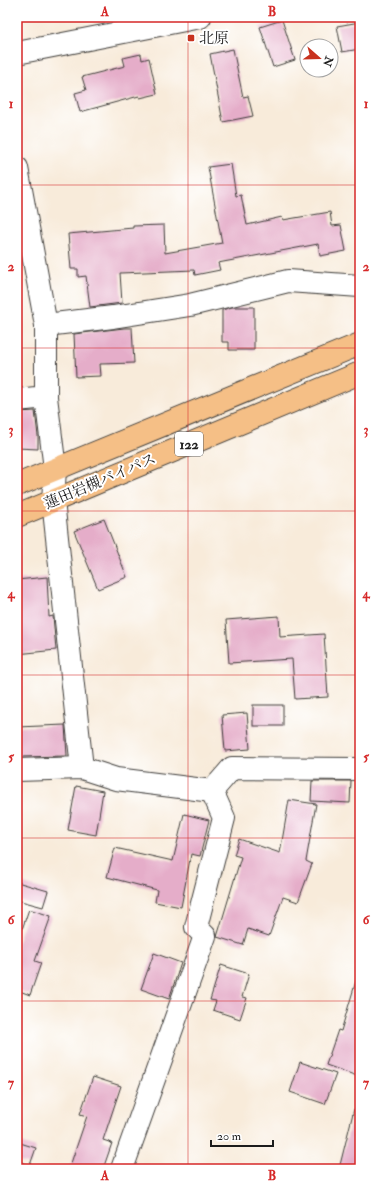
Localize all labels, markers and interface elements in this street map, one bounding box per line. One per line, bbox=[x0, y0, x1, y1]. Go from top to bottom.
text: A bbox=[100, 4, 110, 20]
text: B bbox=[268, 4, 276, 20]
place label: 北原 bbox=[199, 29, 229, 48]
marker: 北原 bbox=[186, 33, 196, 43]
north arrow bbox=[299, 38, 339, 78]
text: N bbox=[320, 53, 336, 69]
text: 1 bbox=[9, 96, 14, 112]
text: 1 bbox=[364, 96, 369, 112]
text: 2 bbox=[8, 259, 15, 275]
text: 2 bbox=[363, 259, 370, 275]
text: 3 bbox=[9, 422, 14, 438]
text: 3 bbox=[364, 422, 369, 438]
road number: 122 bbox=[175, 432, 203, 456]
street label: 蓮田岩槻バイパス bbox=[41, 449, 159, 514]
text: 4 bbox=[6, 586, 15, 602]
text: 4 bbox=[361, 586, 370, 602]
text: 5 bbox=[8, 749, 14, 765]
text: 5 bbox=[363, 749, 369, 765]
text: 6 bbox=[8, 912, 16, 928]
text: 6 bbox=[363, 912, 371, 928]
text: 7 bbox=[8, 1075, 15, 1091]
text: 7 bbox=[363, 1075, 370, 1091]
scale bar bbox=[211, 1122, 273, 1148]
text: 20 m bbox=[217, 1129, 242, 1144]
text: A bbox=[100, 1168, 110, 1184]
text: B bbox=[268, 1168, 276, 1184]

